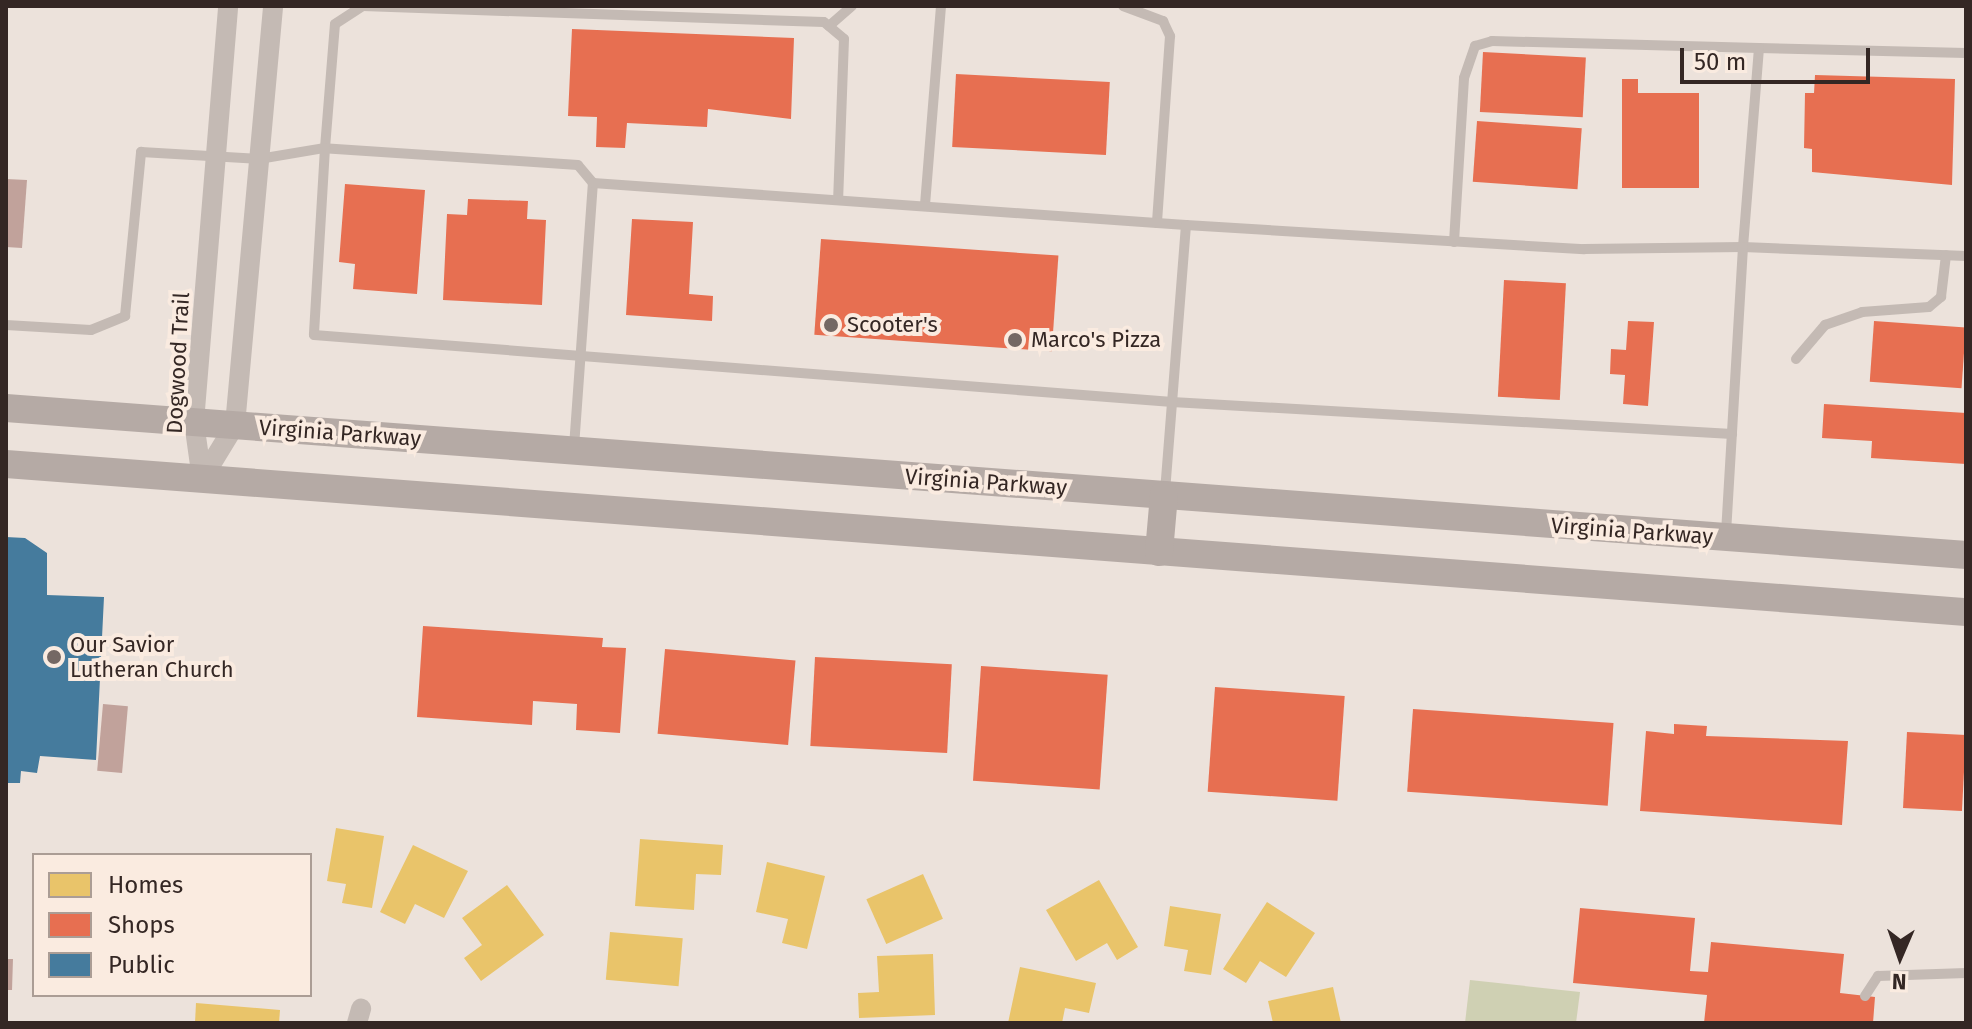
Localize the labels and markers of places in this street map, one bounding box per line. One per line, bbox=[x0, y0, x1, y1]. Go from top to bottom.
place label: Scooter's bbox=[847, 312, 938, 338]
marker: Scooter's bbox=[822, 316, 840, 334]
place label: Marco's Pizza bbox=[1031, 327, 1161, 353]
marker: Marco's Pizza bbox=[1006, 331, 1024, 349]
place label: Our Savior Lutheran Church bbox=[70, 631, 234, 682]
marker: Our Savior Lutheran Church bbox=[45, 648, 63, 666]

